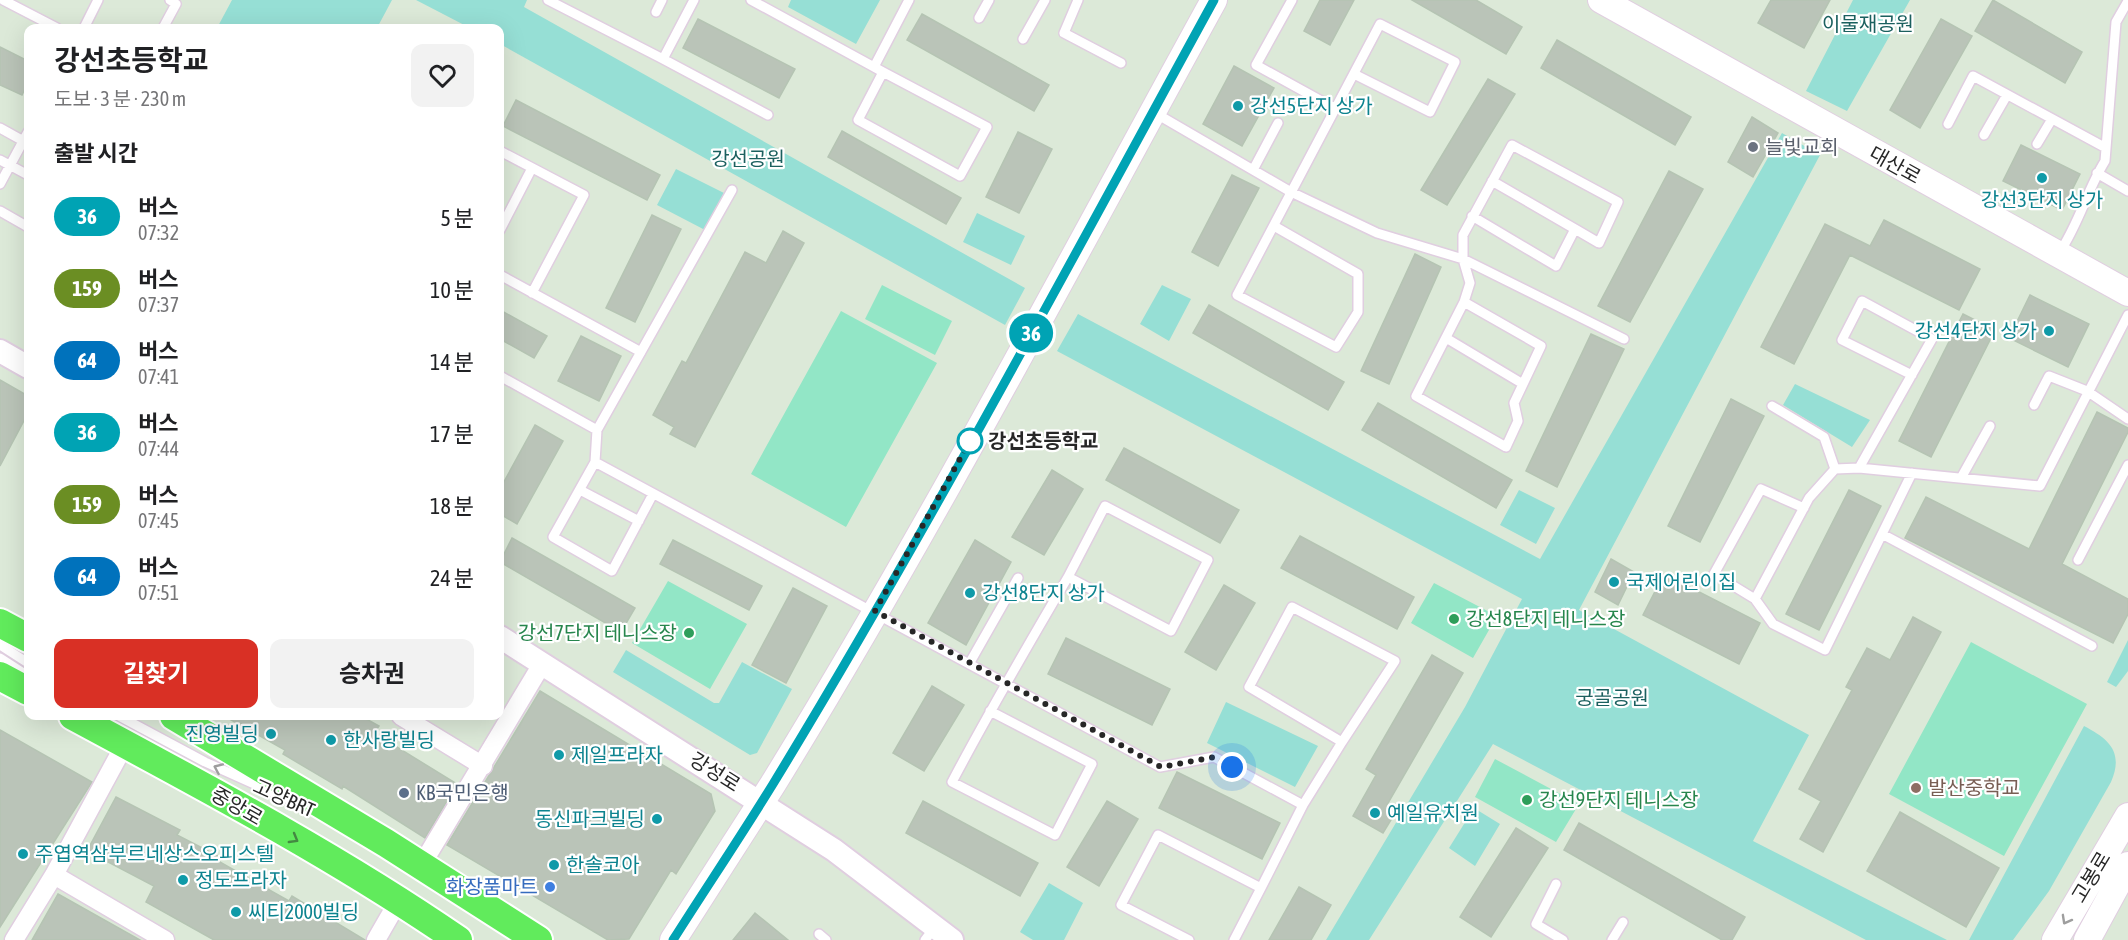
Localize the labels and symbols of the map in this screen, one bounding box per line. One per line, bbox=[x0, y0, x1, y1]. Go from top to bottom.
park label: 이물재공원 bbox=[1822, 12, 1914, 35]
place label: 강선5단지 상가 bbox=[1250, 94, 1373, 117]
marker: 강선5단지 상가 bbox=[1231, 99, 1245, 113]
place label: 늘빛교회 bbox=[1765, 135, 1839, 158]
marker: 늘빛교회 bbox=[1746, 140, 1760, 154]
street label: 대산로 bbox=[1866, 141, 1925, 188]
park label: 강선공원 bbox=[711, 147, 785, 170]
marker: 강선3단지 상가 bbox=[2035, 171, 2049, 185]
place label: 강선3단지 상가 bbox=[1981, 188, 2103, 211]
line badge: 36 bbox=[1004, 314, 1058, 352]
place label: 강선4단지 상가 bbox=[1914, 319, 2037, 342]
marker: 강선4단지 상가 bbox=[2042, 324, 2056, 338]
marker: 강선초등학교 bbox=[957, 428, 983, 454]
place label: 강선초등학교 bbox=[988, 429, 1098, 452]
place label: 국제어린이집 bbox=[1626, 570, 1736, 593]
marker: 국제어린이집 bbox=[1607, 575, 1621, 589]
place label: 강선8단지 상가 bbox=[982, 581, 1105, 604]
marker: 강선8단지 상가 bbox=[963, 586, 977, 600]
place label: 강선8단지 테니스장 bbox=[1466, 607, 1625, 630]
marker: 강선8단지 테니스장 bbox=[1447, 612, 1461, 626]
place label: 강선7단지 테니스장 bbox=[518, 621, 677, 644]
marker: 강선7단지 테니스장 bbox=[682, 626, 696, 640]
park label: 궁골공원 bbox=[1575, 686, 1649, 709]
place label: 진영빌딩 bbox=[185, 722, 259, 745]
marker: 진영빌딩 bbox=[264, 727, 278, 741]
place label: 한사랑빌딩 bbox=[343, 728, 435, 751]
marker: 한사랑빌딩 bbox=[324, 733, 338, 747]
place label: 제일프라자 bbox=[571, 743, 663, 766]
street label: 강성로 bbox=[686, 747, 745, 796]
marker: 제일프라자 bbox=[552, 748, 566, 762]
your location bbox=[1217, 752, 1247, 782]
one-way arrow bbox=[213, 763, 224, 775]
street label: 고양BRT bbox=[250, 774, 319, 821]
place label: 발산중학교 bbox=[1928, 776, 2020, 799]
place label: KB국민은행 bbox=[416, 781, 509, 804]
marker: 발산중학교 bbox=[1909, 781, 1923, 795]
street label: 중앙로 bbox=[208, 782, 267, 829]
marker: KB국민은행 bbox=[397, 786, 411, 800]
place label: 강선9단지 테니스장 bbox=[1539, 788, 1698, 811]
marker: 강선9단지 테니스장 bbox=[1520, 793, 1534, 807]
place label: 예일유치원 bbox=[1387, 801, 1479, 824]
marker: 예일유치원 bbox=[1368, 806, 1382, 820]
place label: 동신파크빌딩 bbox=[535, 807, 645, 830]
marker: 동신파크빌딩 bbox=[650, 812, 664, 826]
one-way arrow bbox=[288, 832, 298, 843]
place label: 주엽역삼부르네상스오피스텔 bbox=[35, 842, 274, 865]
marker: 주엽역삼부르네상스오피스텔 bbox=[16, 847, 30, 861]
street label: 고봉로 bbox=[2066, 847, 2115, 906]
place label: 한솔코아 bbox=[566, 853, 640, 876]
marker: 한솔코아 bbox=[547, 858, 561, 872]
place label: 정도프라자 bbox=[195, 868, 287, 891]
marker: 정도프라자 bbox=[176, 873, 190, 887]
place label: 화장품마트 bbox=[446, 875, 538, 898]
marker: 화장품마트 bbox=[543, 880, 557, 894]
place label: 씨티2000빌딩 bbox=[248, 900, 359, 923]
marker: 씨티2000빌딩 bbox=[229, 905, 243, 919]
one-way arrow bbox=[2062, 914, 2073, 924]

